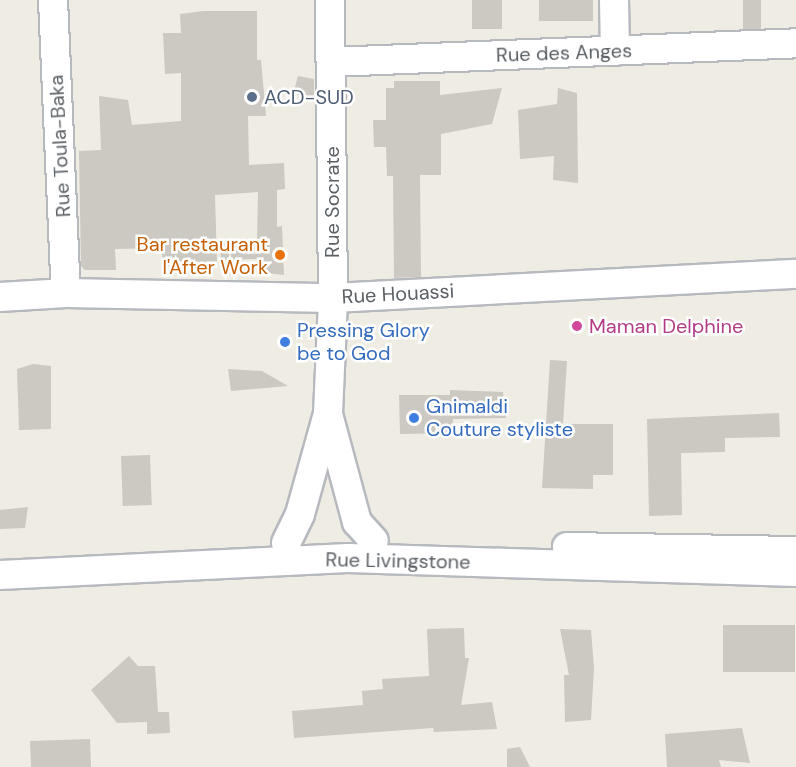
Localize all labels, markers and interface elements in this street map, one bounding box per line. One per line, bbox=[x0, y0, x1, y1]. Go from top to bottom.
street label: Rue des Anges bbox=[496, 39, 632, 67]
street label: Rue Toula-Baka bbox=[44, 74, 76, 218]
place label: ACD-SUD bbox=[264, 85, 354, 109]
marker: ACD-SUD bbox=[245, 90, 259, 104]
street label: Rue Socrate bbox=[320, 146, 344, 258]
place label: Bar restaurant l'After Work bbox=[137, 232, 268, 279]
marker: Bar restaurant l'After Work bbox=[273, 248, 287, 262]
street label: Rue Houassi bbox=[341, 279, 455, 309]
place label: Maman Delphine bbox=[589, 314, 743, 338]
place label: Pressing Glory be to God bbox=[297, 318, 430, 365]
marker: Maman Delphine bbox=[570, 319, 584, 333]
marker: Pressing Glory be to God bbox=[278, 335, 292, 349]
place label: Gnimaldi Couture styliste bbox=[426, 394, 573, 441]
marker: Gnimaldi Couture styliste bbox=[407, 411, 421, 425]
street label: Rue Livingstone bbox=[325, 548, 471, 574]

